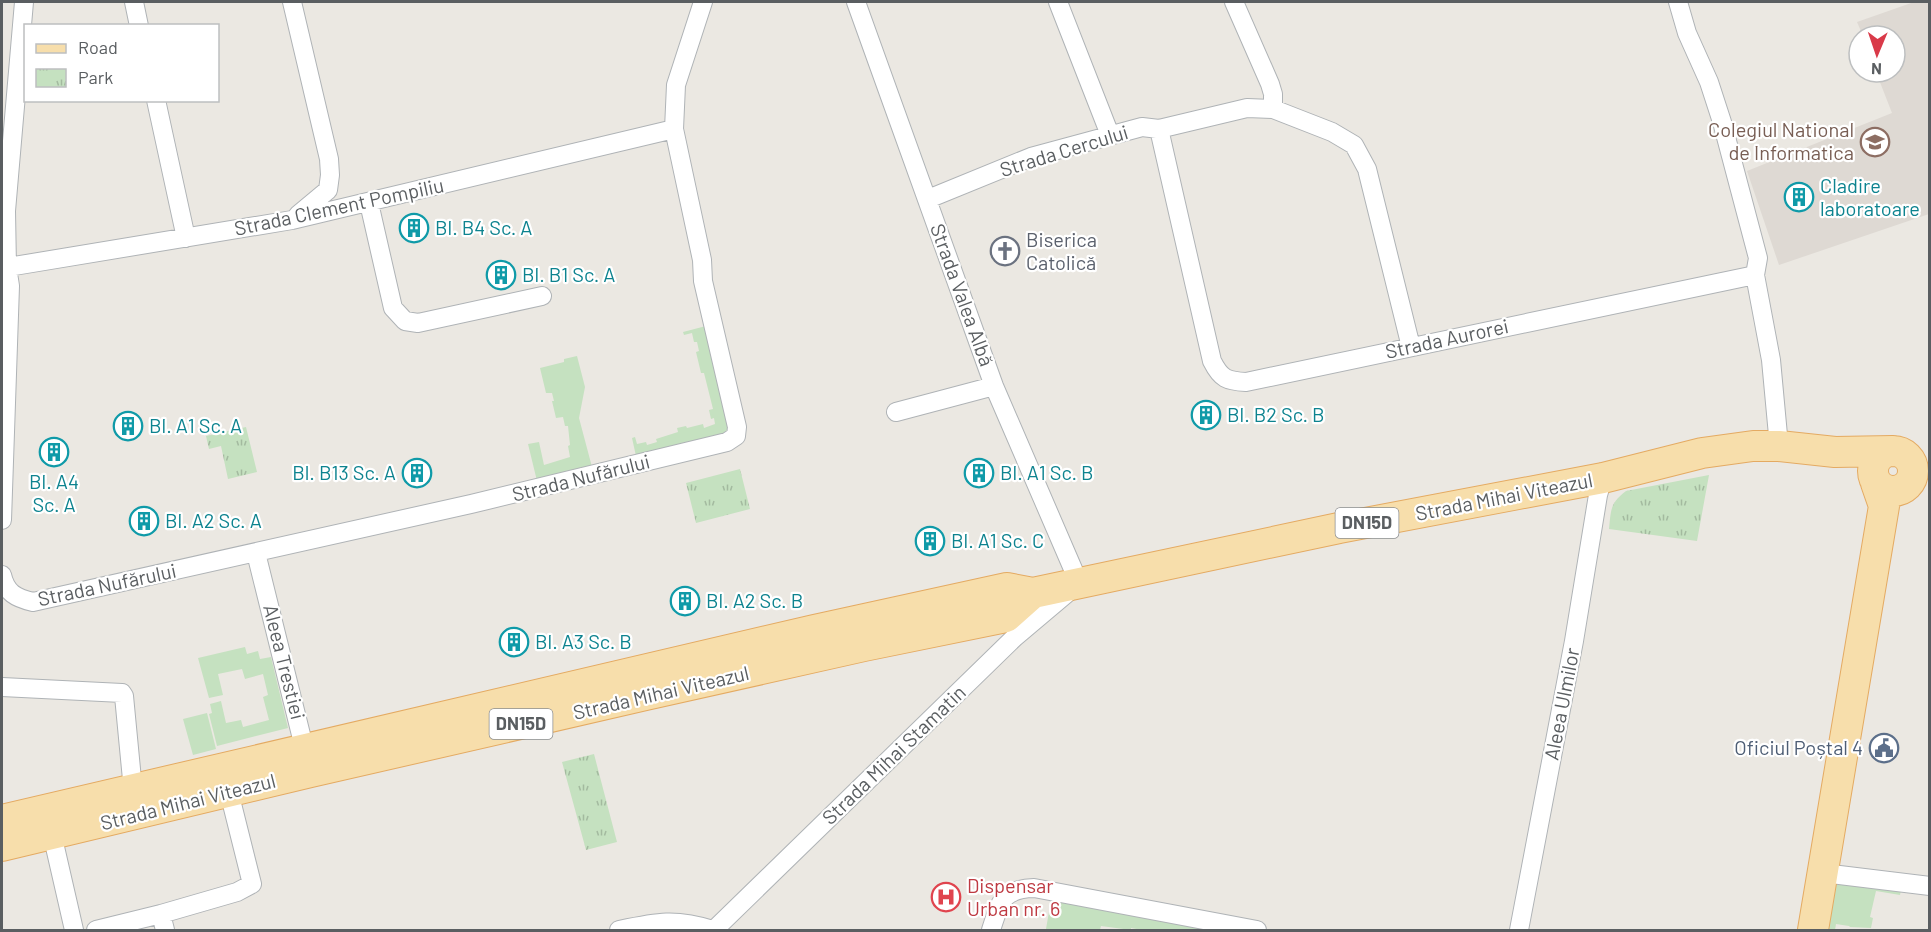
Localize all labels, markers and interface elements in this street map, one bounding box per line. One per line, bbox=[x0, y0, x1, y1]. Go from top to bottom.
legend bbox=[24, 24, 219, 102]
north arrow bbox=[1847, 24, 1907, 84]
text: Road bbox=[78, 36, 118, 58]
text: N bbox=[1871, 60, 1882, 79]
text: Park bbox=[78, 66, 113, 88]
place label: Colegiul National de Informatica bbox=[1708, 117, 1854, 164]
street label: Strada Cercului bbox=[997, 119, 1131, 181]
school or university icon: Colegiul National de Informatica bbox=[1859, 126, 1891, 158]
street label: Strada Clement Pompiliu bbox=[232, 172, 446, 240]
place label: Cladire laboratoare bbox=[1820, 173, 1920, 220]
building icon: Cladire laboratoare bbox=[1783, 181, 1815, 213]
building icon: Bl. B4 Sc. A bbox=[398, 212, 430, 244]
place label: Bl. B4 Sc. A bbox=[435, 215, 533, 239]
street label: Strada Valea Albă bbox=[926, 220, 1000, 369]
place label: Biserica Catolică bbox=[1026, 227, 1097, 274]
church icon: Biserica Catolică bbox=[989, 235, 1021, 267]
building icon: Bl. B1 Sc. A bbox=[485, 259, 517, 291]
place label: Bl. B1 Sc. A bbox=[522, 262, 615, 286]
street label: Strada Aurorei bbox=[1383, 313, 1511, 363]
building icon: Bl. B2 Sc. B bbox=[1190, 399, 1222, 431]
place label: Bl. B2 Sc. B bbox=[1227, 402, 1325, 426]
building icon: Bl. A1 Sc. A bbox=[112, 410, 144, 442]
place label: Bl. A1 Sc. A bbox=[149, 413, 242, 437]
building icon: Bl. A4 Sc. A bbox=[38, 436, 70, 468]
street label: Strada Nufărului bbox=[509, 448, 652, 506]
building icon: Bl. B13 Sc. A bbox=[401, 457, 433, 489]
building icon: Bl. A1 Sc. B bbox=[963, 457, 995, 489]
place label: Bl. B13 Sc. A bbox=[292, 460, 396, 484]
place label: Bl. A1 Sc. B bbox=[1000, 460, 1093, 484]
street label: Strada Mihai Viteazul bbox=[1413, 467, 1594, 525]
place label: Bl. A4 Sc. A bbox=[29, 469, 79, 516]
building icon: Bl. A2 Sc. A bbox=[128, 505, 160, 537]
place label: Bl. A2 Sc. A bbox=[165, 508, 262, 532]
road number: DN15D bbox=[1336, 508, 1398, 538]
building icon: Bl. A1 Sc. C bbox=[914, 525, 946, 557]
place label: Bl. A1 Sc. C bbox=[951, 528, 1044, 552]
street label: Strada Nufărului bbox=[35, 558, 178, 610]
building icon: Bl. A2 Sc. B bbox=[669, 585, 701, 617]
place label: Bl. A2 Sc. B bbox=[706, 588, 803, 612]
street label: Aleea Trestiei bbox=[259, 602, 311, 722]
building icon: Bl. A3 Sc. B bbox=[498, 626, 530, 658]
place label: Bl. A3 Sc. B bbox=[535, 629, 632, 653]
street label: Aleea Ulmilor bbox=[1538, 645, 1584, 762]
street label: Strada Mihai Viteazul bbox=[570, 660, 751, 724]
street label: Strada Mihai Stamatin bbox=[817, 680, 970, 829]
road number: DN15D bbox=[490, 709, 552, 739]
public building icon: Oficiul Poștal 4 bbox=[1868, 732, 1900, 764]
place label: Oficiul Poștal 4 bbox=[1734, 735, 1863, 759]
street label: Strada Mihai Viteazul bbox=[98, 768, 278, 834]
place label: Dispensar Urban nr. 6 bbox=[967, 873, 1060, 920]
hospital icon: Dispensar Urban nr. 6 bbox=[930, 881, 962, 913]

